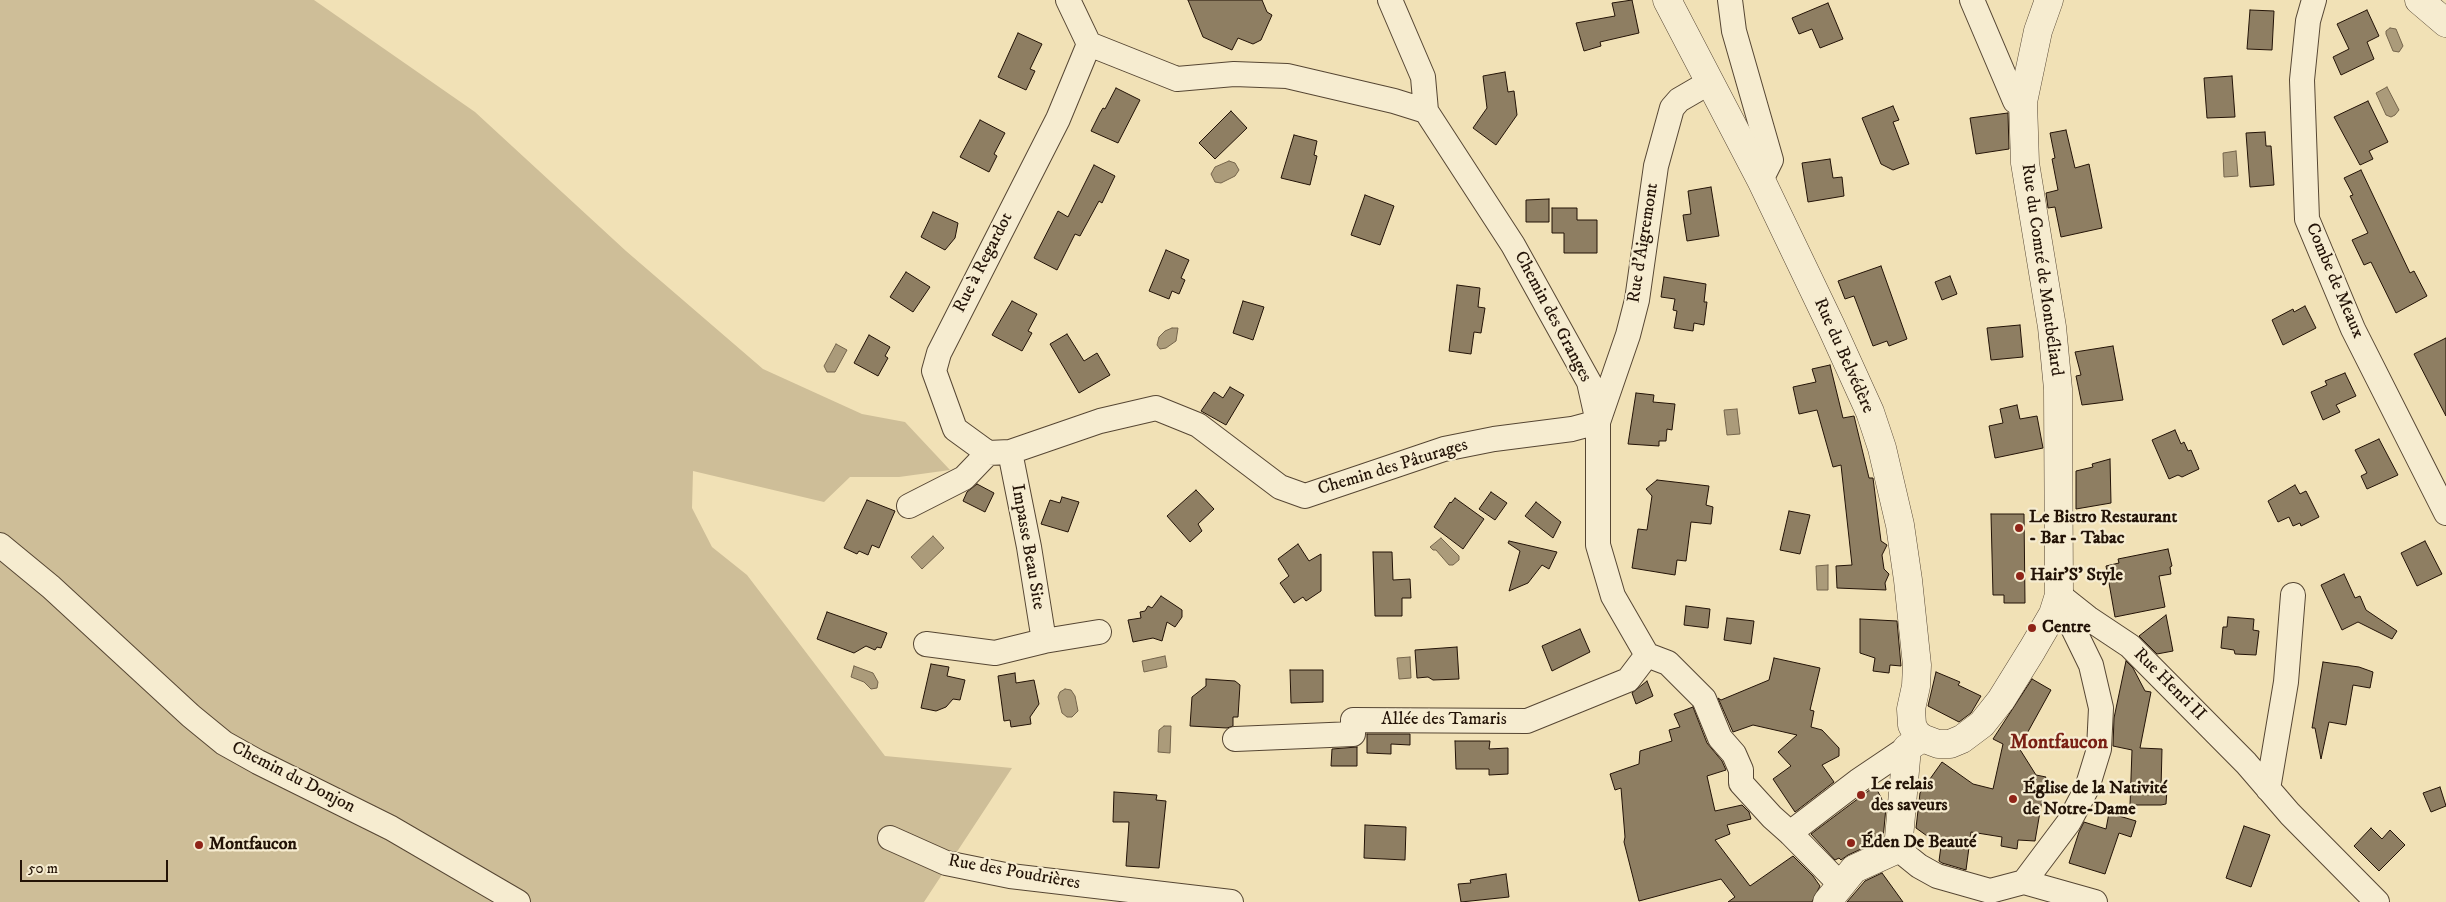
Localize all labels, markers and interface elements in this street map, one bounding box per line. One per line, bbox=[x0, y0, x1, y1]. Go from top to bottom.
street label: Rue du Comté de Montbéliard bbox=[2015, 162, 2067, 378]
street label: Rue d'Aigremont bbox=[1624, 181, 1664, 305]
street label: Rue à Regardot bbox=[950, 209, 1018, 317]
street label: Combe de Meaux bbox=[2300, 220, 2368, 342]
street label: Chemin des Granges bbox=[1508, 248, 1596, 386]
street label: Rue du Belvédère bbox=[1808, 295, 1878, 417]
street label: Chemin des Pâturages bbox=[1315, 435, 1471, 501]
street label: Impasse Beau Site bbox=[1005, 482, 1049, 612]
place label: Le Bistro Restaurant - Bar - Tabac bbox=[2029, 507, 2177, 550]
marker: Le Bistro Restaurant - Bar - Tabac bbox=[2013, 522, 2025, 534]
place label: Hair'S' Style bbox=[2030, 565, 2123, 587]
marker: Hair'S' Style bbox=[2014, 570, 2026, 582]
place label: Centre bbox=[2042, 617, 2091, 639]
marker: Centre bbox=[2026, 622, 2038, 634]
street label: Rue Henri II bbox=[2128, 644, 2210, 726]
street label: Allée des Tamaris bbox=[1381, 709, 1507, 731]
district label: Montfaucon bbox=[2010, 732, 2108, 756]
street label: Chemin du Donjon bbox=[228, 738, 358, 818]
place label: Le relais des saveurs bbox=[1871, 774, 1948, 816]
place label: Église de la Nativité de Notre-Dame bbox=[2023, 778, 2167, 821]
marker: Le relais des saveurs bbox=[1855, 789, 1867, 801]
marker: Église de la Nativité de Notre-Dame bbox=[2007, 793, 2019, 805]
place label: Éden De Beauté bbox=[1861, 832, 1977, 854]
place label: Montfaucon bbox=[209, 834, 297, 856]
marker: Éden De Beauté bbox=[1845, 837, 1857, 849]
marker: Montfaucon bbox=[193, 839, 205, 851]
scale bar bbox=[22, 850, 170, 882]
street label: Rue des Poudrières bbox=[946, 851, 1082, 895]
text: 50 m bbox=[28, 859, 58, 878]

